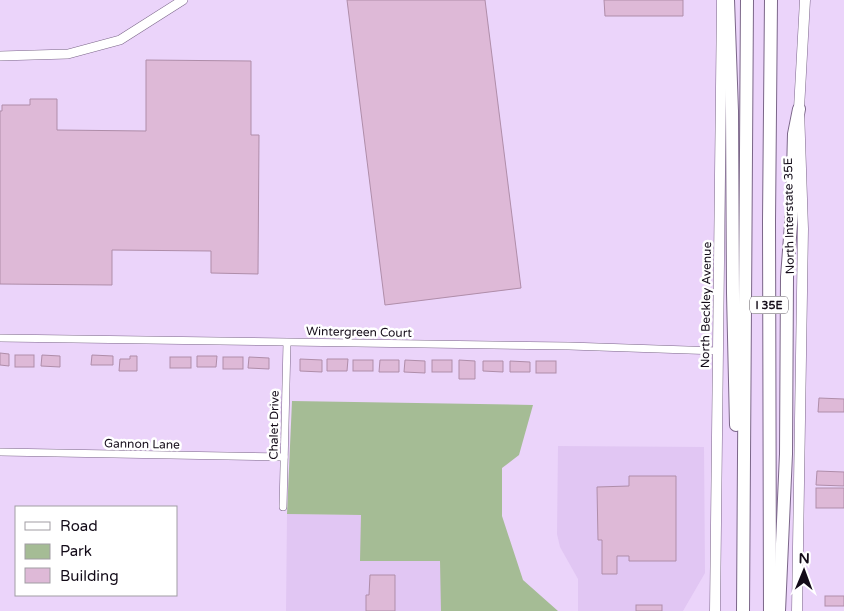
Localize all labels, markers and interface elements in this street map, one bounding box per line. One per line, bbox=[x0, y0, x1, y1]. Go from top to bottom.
street label: North Interstate 35E bbox=[781, 157, 797, 274]
street label: North Beckley Avenue bbox=[698, 241, 714, 368]
road number: I 35E bbox=[750, 296, 788, 314]
street label: Wintergreen Court bbox=[306, 324, 412, 340]
street label: Chalet Drive bbox=[266, 390, 282, 460]
street label: Gannon Lane bbox=[104, 436, 180, 452]
legend bbox=[15, 506, 178, 596]
text: Road bbox=[60, 517, 98, 535]
text: Park bbox=[60, 542, 92, 560]
north arrow bbox=[779, 546, 829, 596]
text: N bbox=[798, 550, 810, 567]
text: Building bbox=[60, 567, 119, 585]

